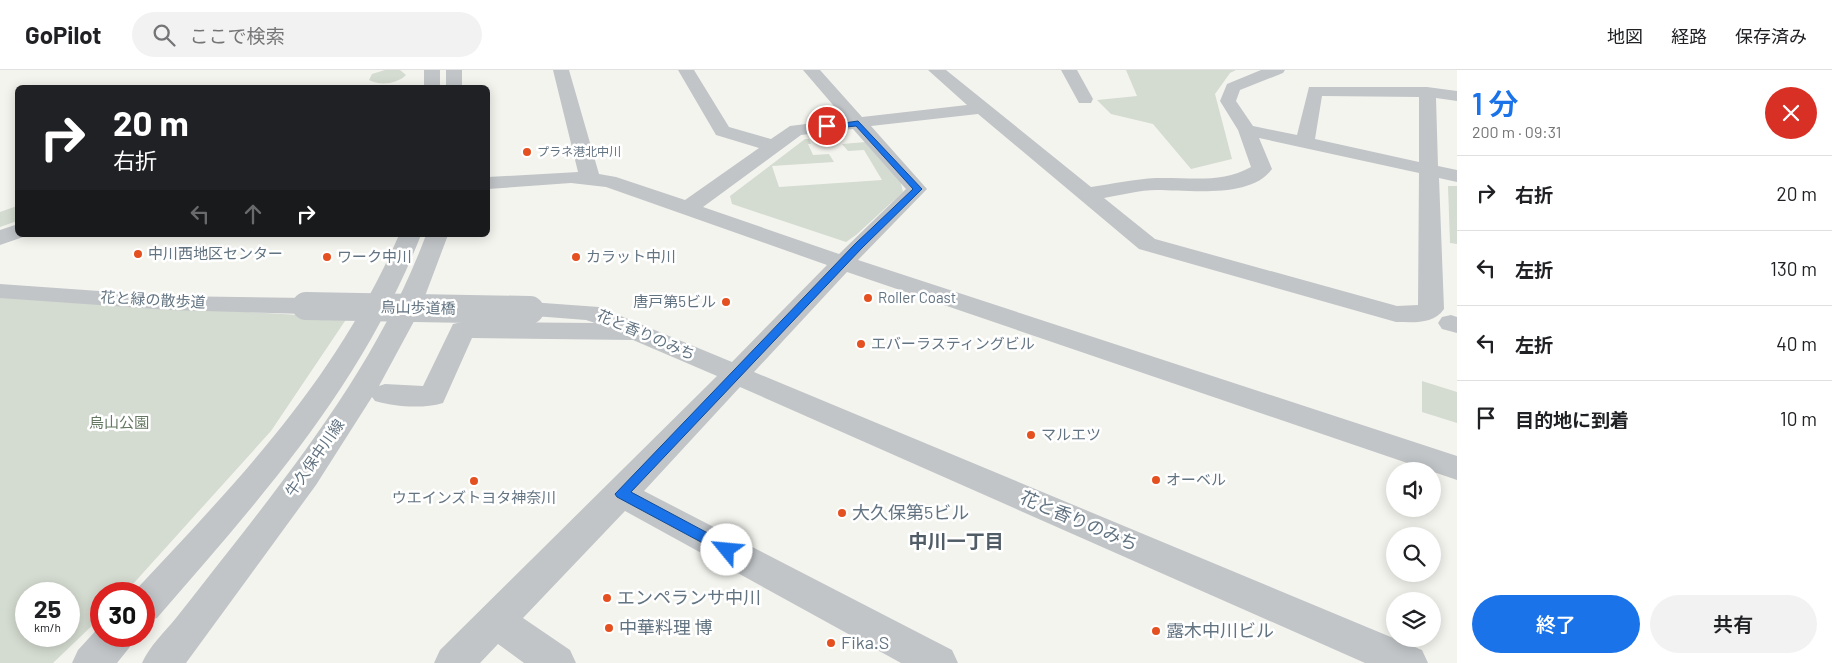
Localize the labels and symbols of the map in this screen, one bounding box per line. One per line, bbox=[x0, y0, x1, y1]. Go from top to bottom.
pin bbox=[806, 105, 848, 147]
place label: プラネ港北中川 bbox=[537, 144, 621, 158]
marker: プラネ港北中川 bbox=[521, 146, 533, 158]
place label: 中川西地区センター bbox=[148, 244, 283, 262]
place label: ワーク中川 bbox=[337, 247, 412, 265]
place label: カラット中川 bbox=[586, 247, 676, 265]
marker: 中川西地区センター bbox=[132, 248, 144, 260]
marker: ワーク中川 bbox=[321, 251, 333, 263]
marker: カラット中川 bbox=[570, 251, 582, 263]
street label: 花と緑の散歩道 bbox=[100, 287, 206, 311]
place label: Roller Coast bbox=[878, 288, 956, 306]
place label: 唐戸第5ビル bbox=[633, 292, 716, 310]
marker: Roller Coast bbox=[862, 292, 874, 304]
marker: 唐戸第5ビル bbox=[720, 296, 732, 308]
street label: 烏山歩道橋 bbox=[380, 297, 456, 317]
street label: 花と香りのみち bbox=[595, 305, 698, 363]
place label: エバーラスティングビル bbox=[871, 334, 1035, 352]
marker: エバーラスティングビル bbox=[855, 338, 867, 350]
park label: 烏山公園 bbox=[89, 413, 149, 431]
street label: 牛久保中川線 bbox=[281, 415, 347, 499]
place label: マルエツ bbox=[1041, 425, 1101, 443]
marker: マルエツ bbox=[1025, 429, 1037, 441]
place label: オーベル bbox=[1166, 470, 1226, 488]
marker: オーベル bbox=[1150, 474, 1162, 486]
marker: ウエインズトヨタ神奈川 bbox=[468, 475, 480, 487]
street label: 花と香りのみち bbox=[1017, 485, 1142, 555]
place label: ウエインズトヨタ神奈川 bbox=[392, 488, 556, 506]
place label: 大久保第5ビル bbox=[852, 501, 969, 523]
marker: 大久保第5ビル bbox=[836, 507, 848, 519]
position arrow bbox=[700, 523, 752, 575]
district label: 中川一丁目 bbox=[908, 529, 1004, 552]
speed limit sign: 30 bbox=[90, 582, 155, 647]
place label: エンペランサ中川 bbox=[617, 586, 761, 608]
marker: エンペランサ中川 bbox=[601, 592, 613, 604]
place label: 中華料理 博 bbox=[619, 616, 713, 638]
place label: 露木中川ビル bbox=[1166, 619, 1274, 641]
marker: 中華料理 博 bbox=[603, 622, 615, 634]
marker: 露木中川ビル bbox=[1150, 625, 1162, 637]
place label: Fika.S bbox=[841, 631, 889, 653]
marker: Fika.S bbox=[825, 637, 837, 649]

